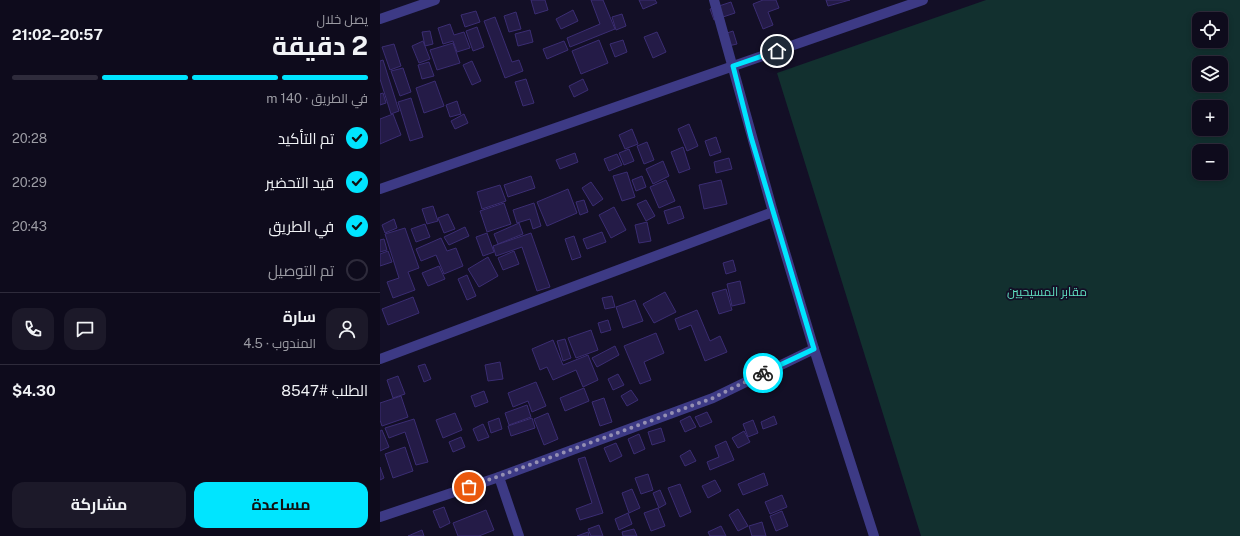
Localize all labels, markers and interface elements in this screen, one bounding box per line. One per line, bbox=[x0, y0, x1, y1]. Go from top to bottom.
text: يصل خلال bbox=[317, 12, 368, 27]
map controls bbox=[1192, 12, 1228, 180]
button: locate bbox=[1192, 12, 1228, 48]
text: 20:57–21:02 bbox=[12, 26, 103, 43]
text: 2 دقيقة bbox=[272, 30, 368, 61]
pin bbox=[760, 34, 794, 68]
icon: home bbox=[766, 40, 788, 62]
button: layers bbox=[1192, 56, 1228, 92]
text: في الطريق · 140 m bbox=[266, 91, 368, 106]
button: + bbox=[1192, 100, 1228, 136]
icon: check bbox=[346, 127, 368, 149]
text: تم التأكيد bbox=[278, 130, 334, 147]
text: 20:28 bbox=[12, 131, 47, 146]
button: − bbox=[1192, 144, 1228, 180]
icon: check bbox=[346, 171, 368, 193]
text: قيد التحضير bbox=[265, 174, 334, 191]
text: 20:29 bbox=[12, 175, 47, 190]
icon: check bbox=[346, 215, 368, 237]
text: في الطريق bbox=[268, 218, 334, 235]
text: 20:43 bbox=[12, 219, 47, 234]
text: تم التوصيل bbox=[268, 262, 334, 279]
park label: مقابر المسيحيين bbox=[1007, 285, 1087, 299]
button: phone bbox=[12, 308, 54, 350]
button: chat bbox=[64, 308, 106, 350]
text: سارة bbox=[283, 308, 316, 325]
button: person bbox=[326, 308, 368, 350]
text: المندوب · 4.5 bbox=[243, 336, 316, 351]
courier bbox=[743, 353, 783, 393]
icon: bike bbox=[752, 362, 774, 384]
text: $4.30 bbox=[12, 382, 56, 399]
text: الطلب #8547 bbox=[281, 382, 368, 399]
pin bbox=[452, 470, 486, 504]
icon: bag bbox=[458, 476, 480, 498]
button: مشاركة bbox=[12, 482, 186, 528]
button: مساعدة bbox=[194, 482, 368, 528]

